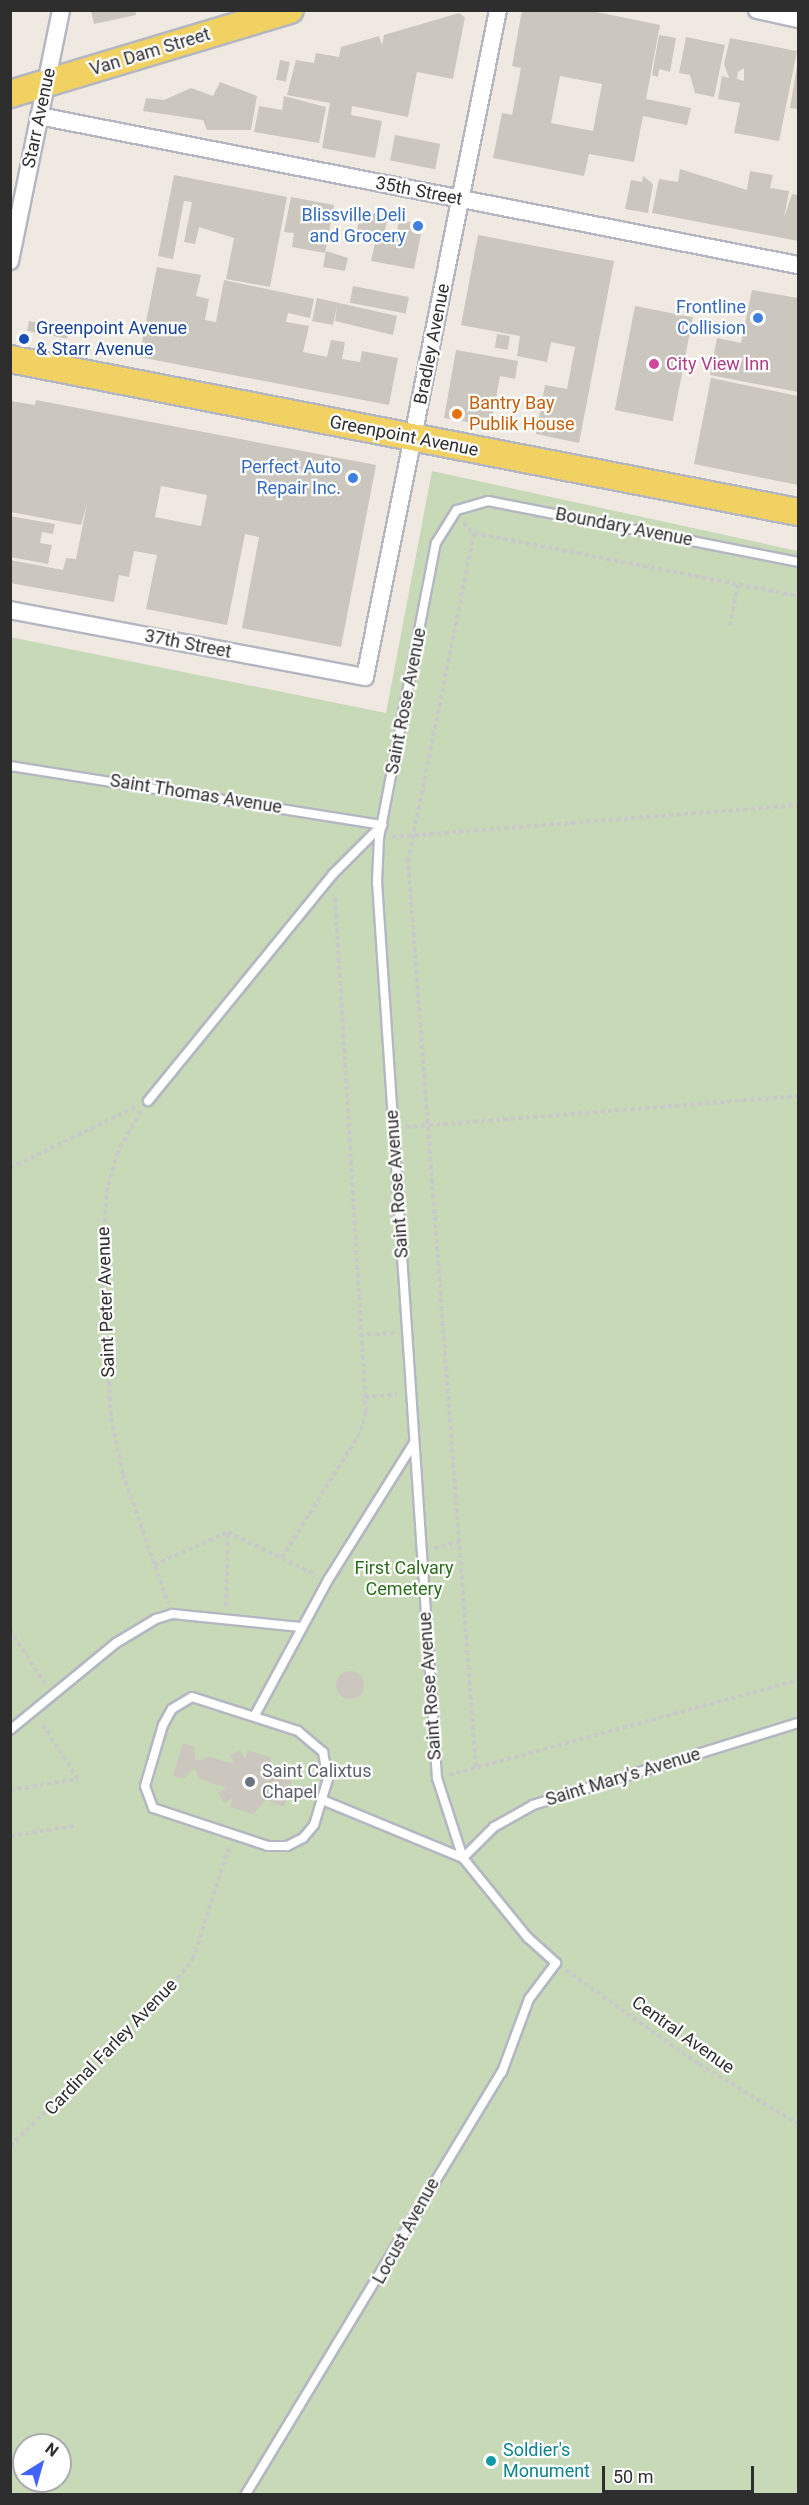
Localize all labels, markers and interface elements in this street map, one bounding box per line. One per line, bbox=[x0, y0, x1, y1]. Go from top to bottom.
street label: Van Dam Street bbox=[87, 23, 213, 81]
street label: Starr Avenue bbox=[18, 66, 60, 170]
street label: 35th Street bbox=[374, 172, 464, 210]
place label: Blissville Deli and Grocery bbox=[301, 205, 406, 248]
marker: Blissville Deli and Grocery bbox=[411, 219, 425, 233]
street label: Bradley Avenue bbox=[410, 282, 454, 406]
place label: Frontline Collision bbox=[676, 297, 746, 340]
marker: Frontline Collision bbox=[751, 311, 765, 325]
place label: Greenpoint Avenue & Starr Avenue bbox=[36, 318, 187, 360]
marker: Greenpoint Avenue & Starr Avenue bbox=[17, 332, 31, 346]
place label: City View Inn bbox=[666, 353, 769, 375]
marker: City View Inn bbox=[647, 357, 661, 371]
place label: Bantry Bay Publik House bbox=[469, 393, 575, 436]
marker: Bantry Bay Publik House bbox=[450, 407, 464, 421]
street label: Greenpoint Avenue bbox=[328, 411, 480, 461]
place label: Perfect Auto Repair Inc. bbox=[241, 457, 341, 500]
marker: Perfect Auto Repair Inc. bbox=[346, 471, 360, 485]
street label: Boundary Avenue bbox=[554, 503, 694, 551]
street label: 37th Street bbox=[143, 625, 233, 663]
street label: Saint Rose Avenue bbox=[381, 626, 431, 776]
street label: Saint Thomas Avenue bbox=[108, 770, 284, 818]
street label: Saint Rose Avenue bbox=[381, 1109, 413, 1259]
street label: Saint Peter Avenue bbox=[93, 1226, 119, 1378]
park label: First Calvary Cemetery bbox=[354, 1558, 454, 1600]
street label: Saint Rose Avenue bbox=[414, 1611, 446, 1761]
street label: Saint Mary's Avenue bbox=[543, 1743, 703, 1811]
place label: Saint Calixtus Chapel bbox=[262, 1761, 371, 1804]
marker: Saint Calixtus Chapel bbox=[243, 1775, 257, 1789]
street label: Cardinal Farley Avenue bbox=[40, 1974, 182, 2120]
street label: Central Avenue bbox=[628, 1992, 738, 2078]
street label: Locust Avenue bbox=[368, 2174, 444, 2288]
north arrow bbox=[12, 2433, 72, 2493]
text: N bbox=[42, 2439, 62, 2461]
place label: Soldier's Monument bbox=[503, 2440, 590, 2482]
marker: Soldier's Monument bbox=[484, 2454, 498, 2468]
scale bar bbox=[605, 2454, 756, 2492]
text: 50 m bbox=[613, 2466, 653, 2487]

